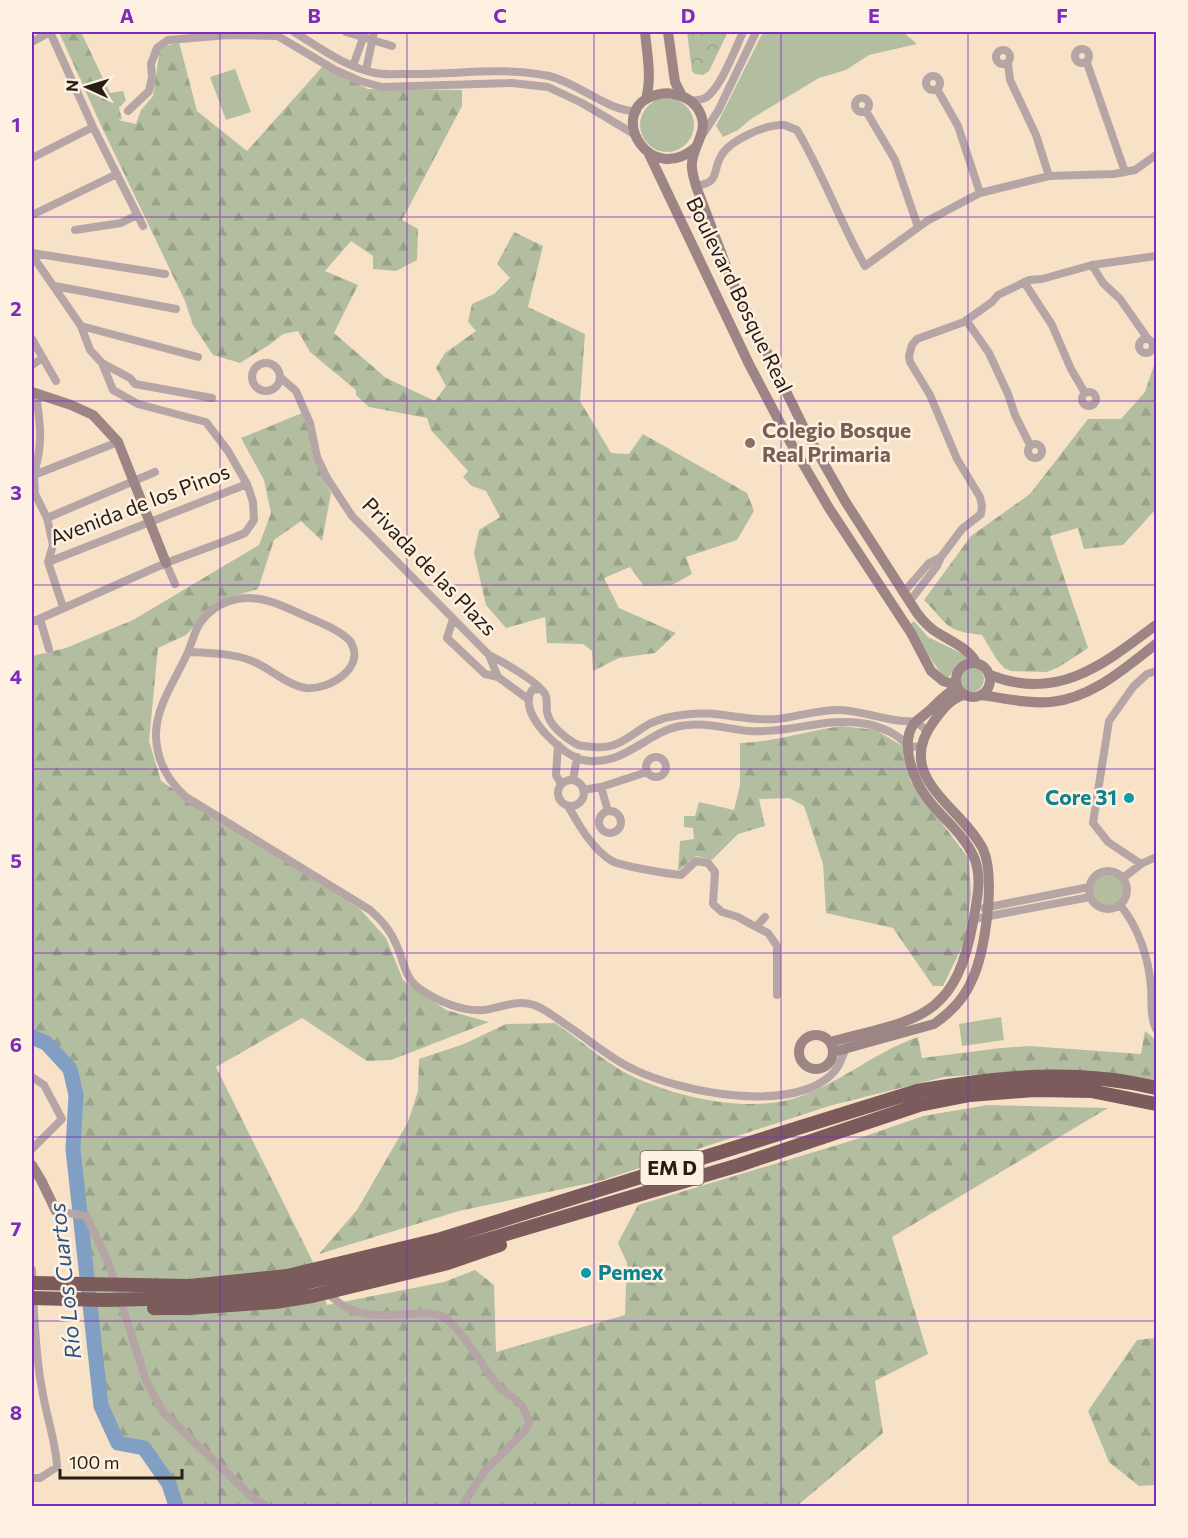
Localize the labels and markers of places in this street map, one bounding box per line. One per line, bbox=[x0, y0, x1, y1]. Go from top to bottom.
place label: Colegio Bosque Real Primaria bbox=[762, 417, 911, 466]
marker: Colegio Bosque Real Primaria bbox=[743, 436, 757, 450]
place label: Core 31 bbox=[1045, 784, 1117, 809]
marker: Core 31 bbox=[1122, 791, 1136, 805]
place label: Pemex bbox=[598, 1259, 664, 1284]
marker: Pemex bbox=[579, 1266, 593, 1280]

